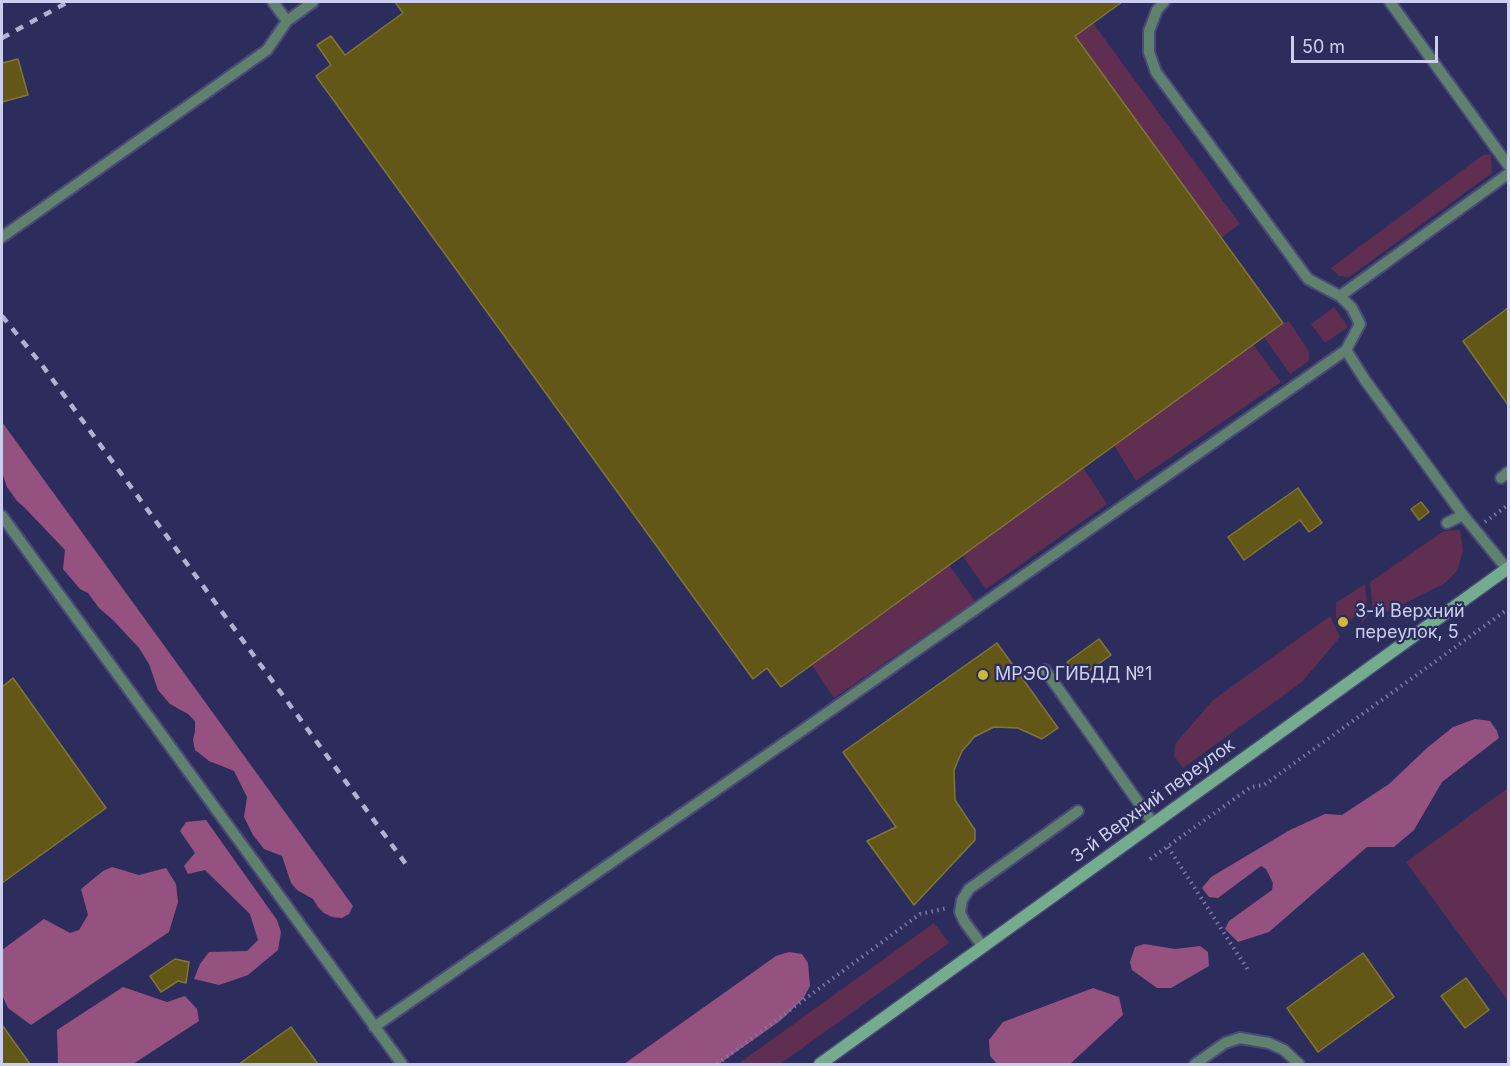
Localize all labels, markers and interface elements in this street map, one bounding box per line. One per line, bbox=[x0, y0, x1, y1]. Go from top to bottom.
scale bar bbox=[1294, 24, 1441, 62]
text: 50 m bbox=[1302, 36, 1345, 57]
place label: 3-й Верхний переулок, 5 bbox=[1355, 601, 1465, 644]
marker: 3-й Верхний переулок, 5 bbox=[1336, 615, 1350, 629]
place label: МРЭО ГИБДД №1 bbox=[995, 664, 1152, 686]
marker: МРЭО ГИБДД №1 bbox=[976, 668, 990, 682]
street label: 3-й Верхний переулок bbox=[1067, 734, 1239, 868]

